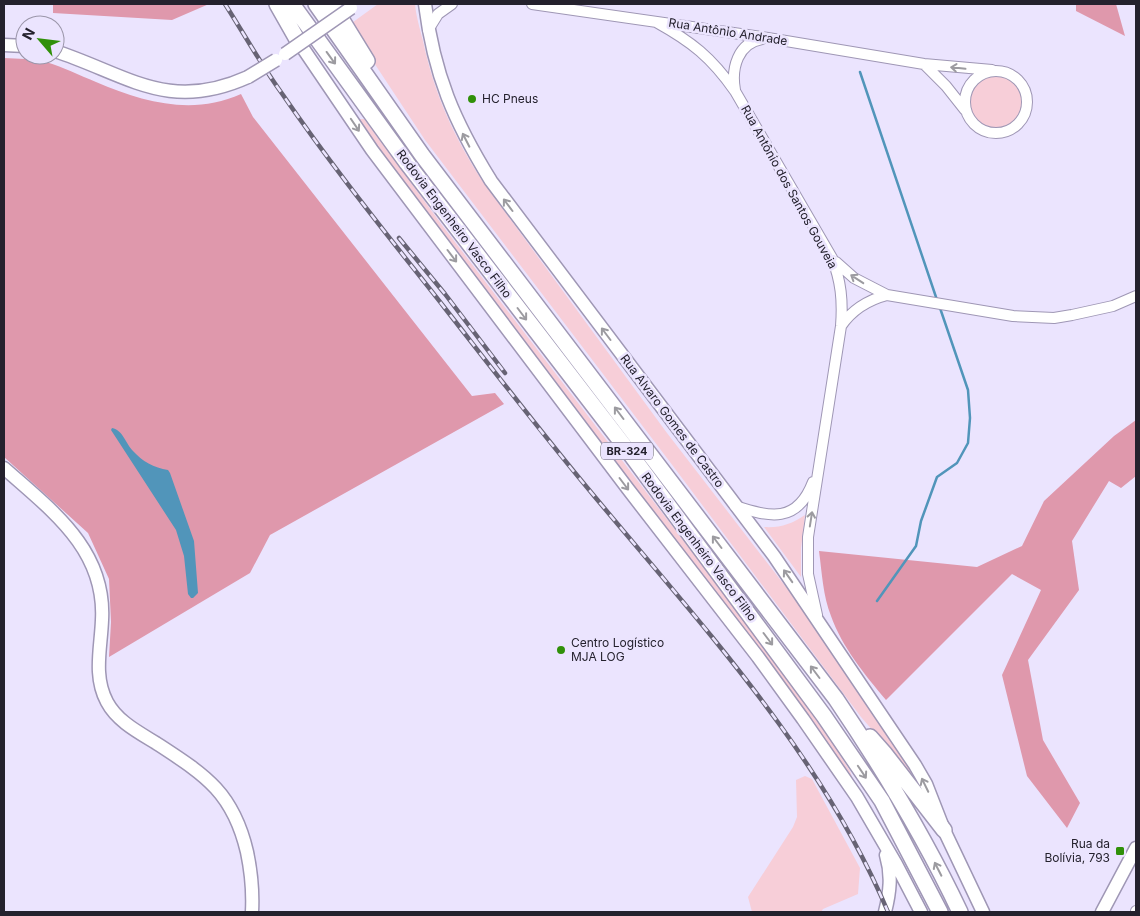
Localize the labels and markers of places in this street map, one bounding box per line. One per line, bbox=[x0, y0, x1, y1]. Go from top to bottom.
place label: HC Pneus bbox=[482, 91, 538, 106]
marker: HC Pneus bbox=[466, 93, 478, 105]
place label: Centro Logístico MJA LOG bbox=[571, 635, 664, 664]
marker: Centro Logístico MJA LOG bbox=[555, 644, 567, 656]
place label: Rua da Bolívia, 793 bbox=[1044, 836, 1110, 865]
marker: Rua da Bolívia, 793 bbox=[1114, 845, 1126, 857]

